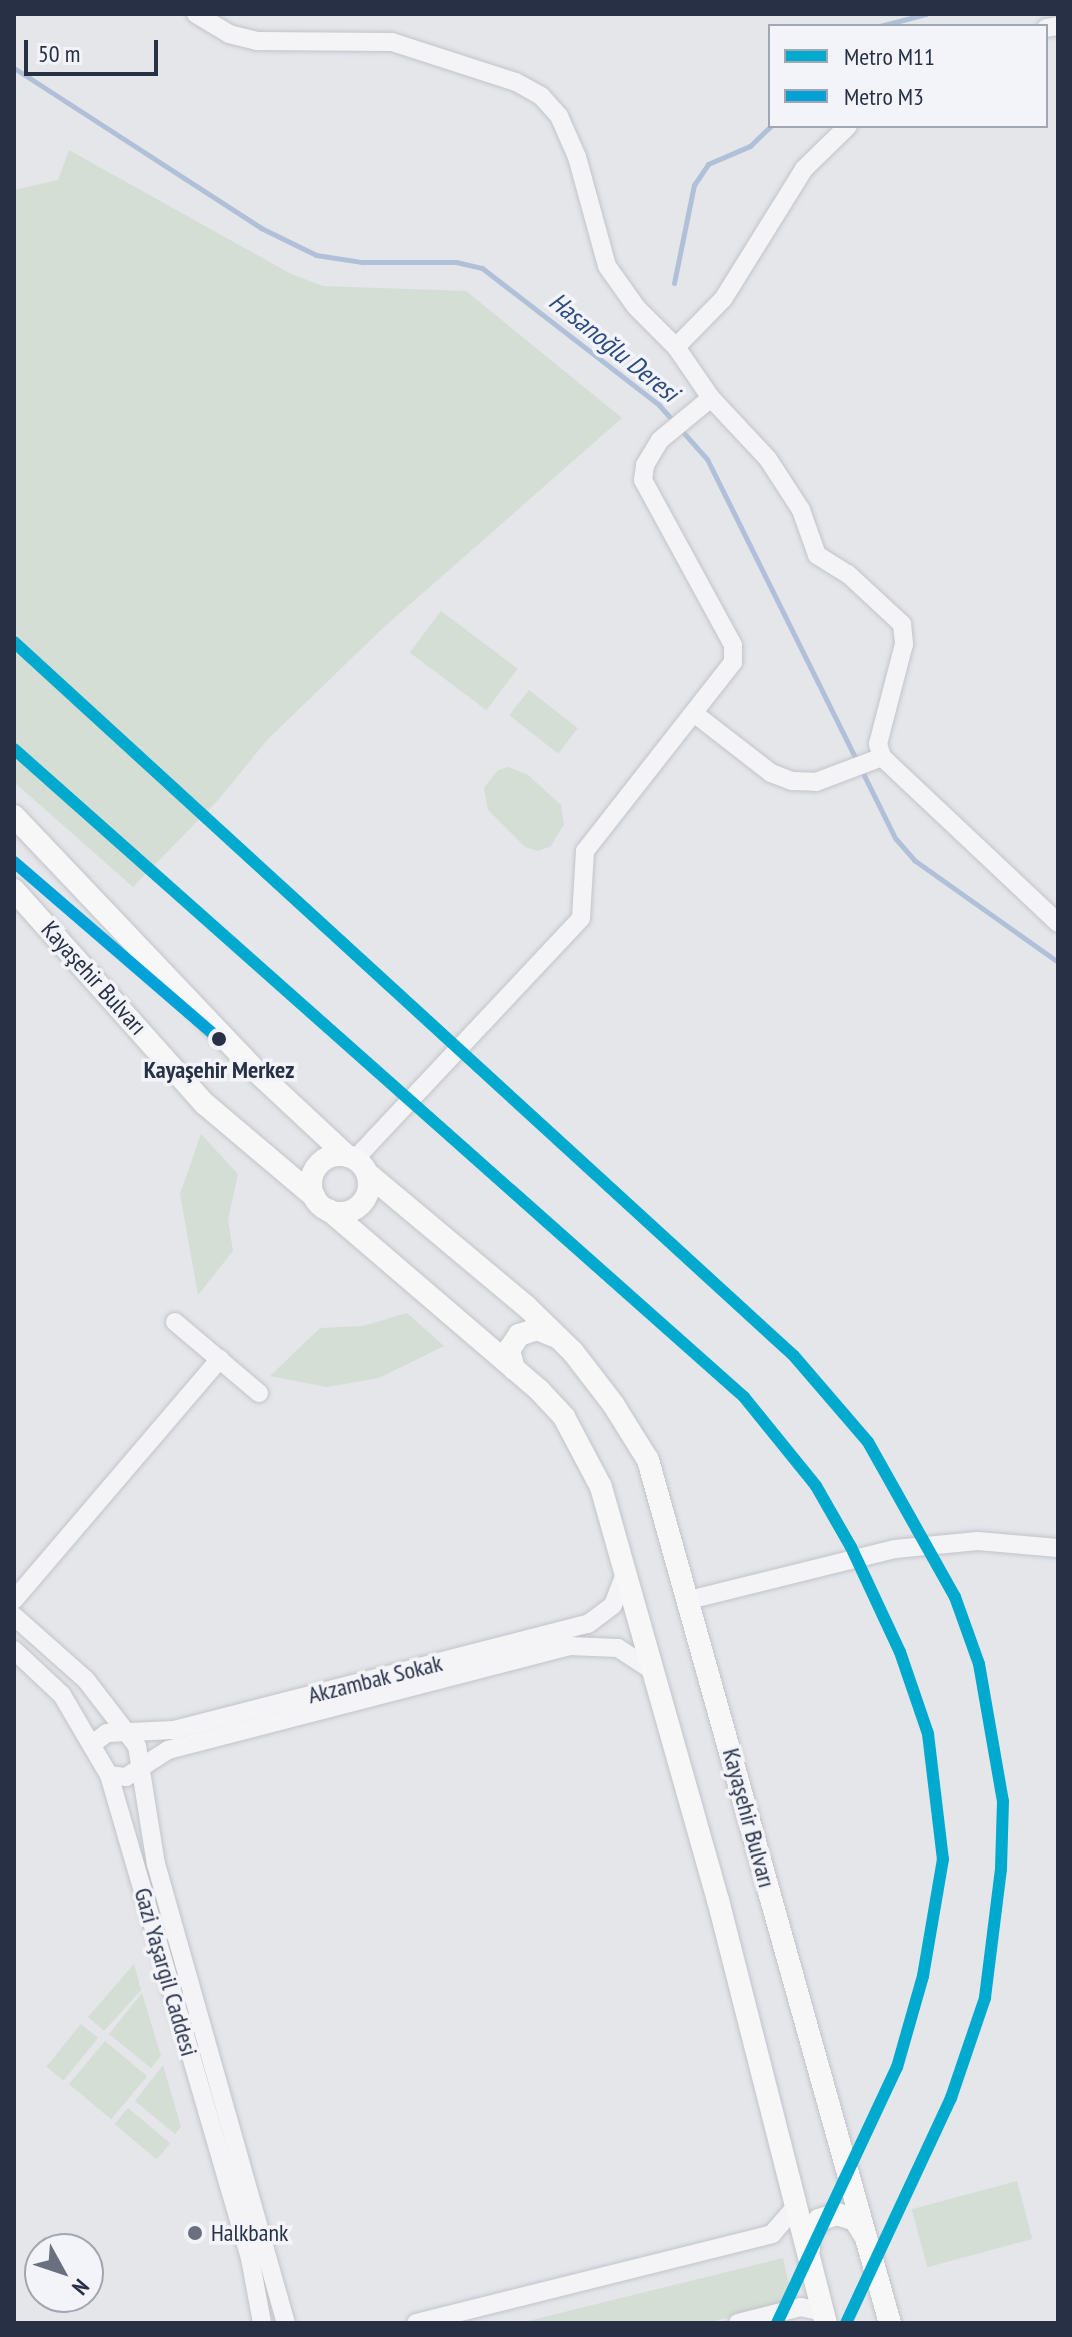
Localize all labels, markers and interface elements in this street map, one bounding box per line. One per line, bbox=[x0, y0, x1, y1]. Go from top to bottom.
scale bar bbox=[28, 24, 162, 74]
legend bbox=[768, 24, 1048, 128]
text: 50 m bbox=[38, 38, 80, 69]
text: Metro M11 bbox=[844, 41, 935, 72]
text: Metro M3 bbox=[844, 81, 924, 112]
water label: Hasanoğlu Deresi bbox=[543, 285, 685, 409]
street label: Kayaşehir Bulvarı bbox=[35, 915, 153, 1041]
marker: Kayaşehir Merkez bbox=[206, 1026, 232, 1052]
place label: Kayaşehir Merkez bbox=[144, 1056, 294, 1084]
street label: Akzambak Sokak bbox=[305, 1648, 445, 1710]
street label: Kayaşehir Bulvarı bbox=[717, 1745, 781, 1891]
street label: Gazi Yaşargil Caddesi bbox=[128, 1884, 204, 2060]
place label: Halkbank bbox=[211, 2219, 288, 2247]
marker: Halkbank bbox=[186, 2224, 204, 2242]
north arrow bbox=[24, 2233, 104, 2313]
text: N bbox=[66, 2274, 95, 2301]

